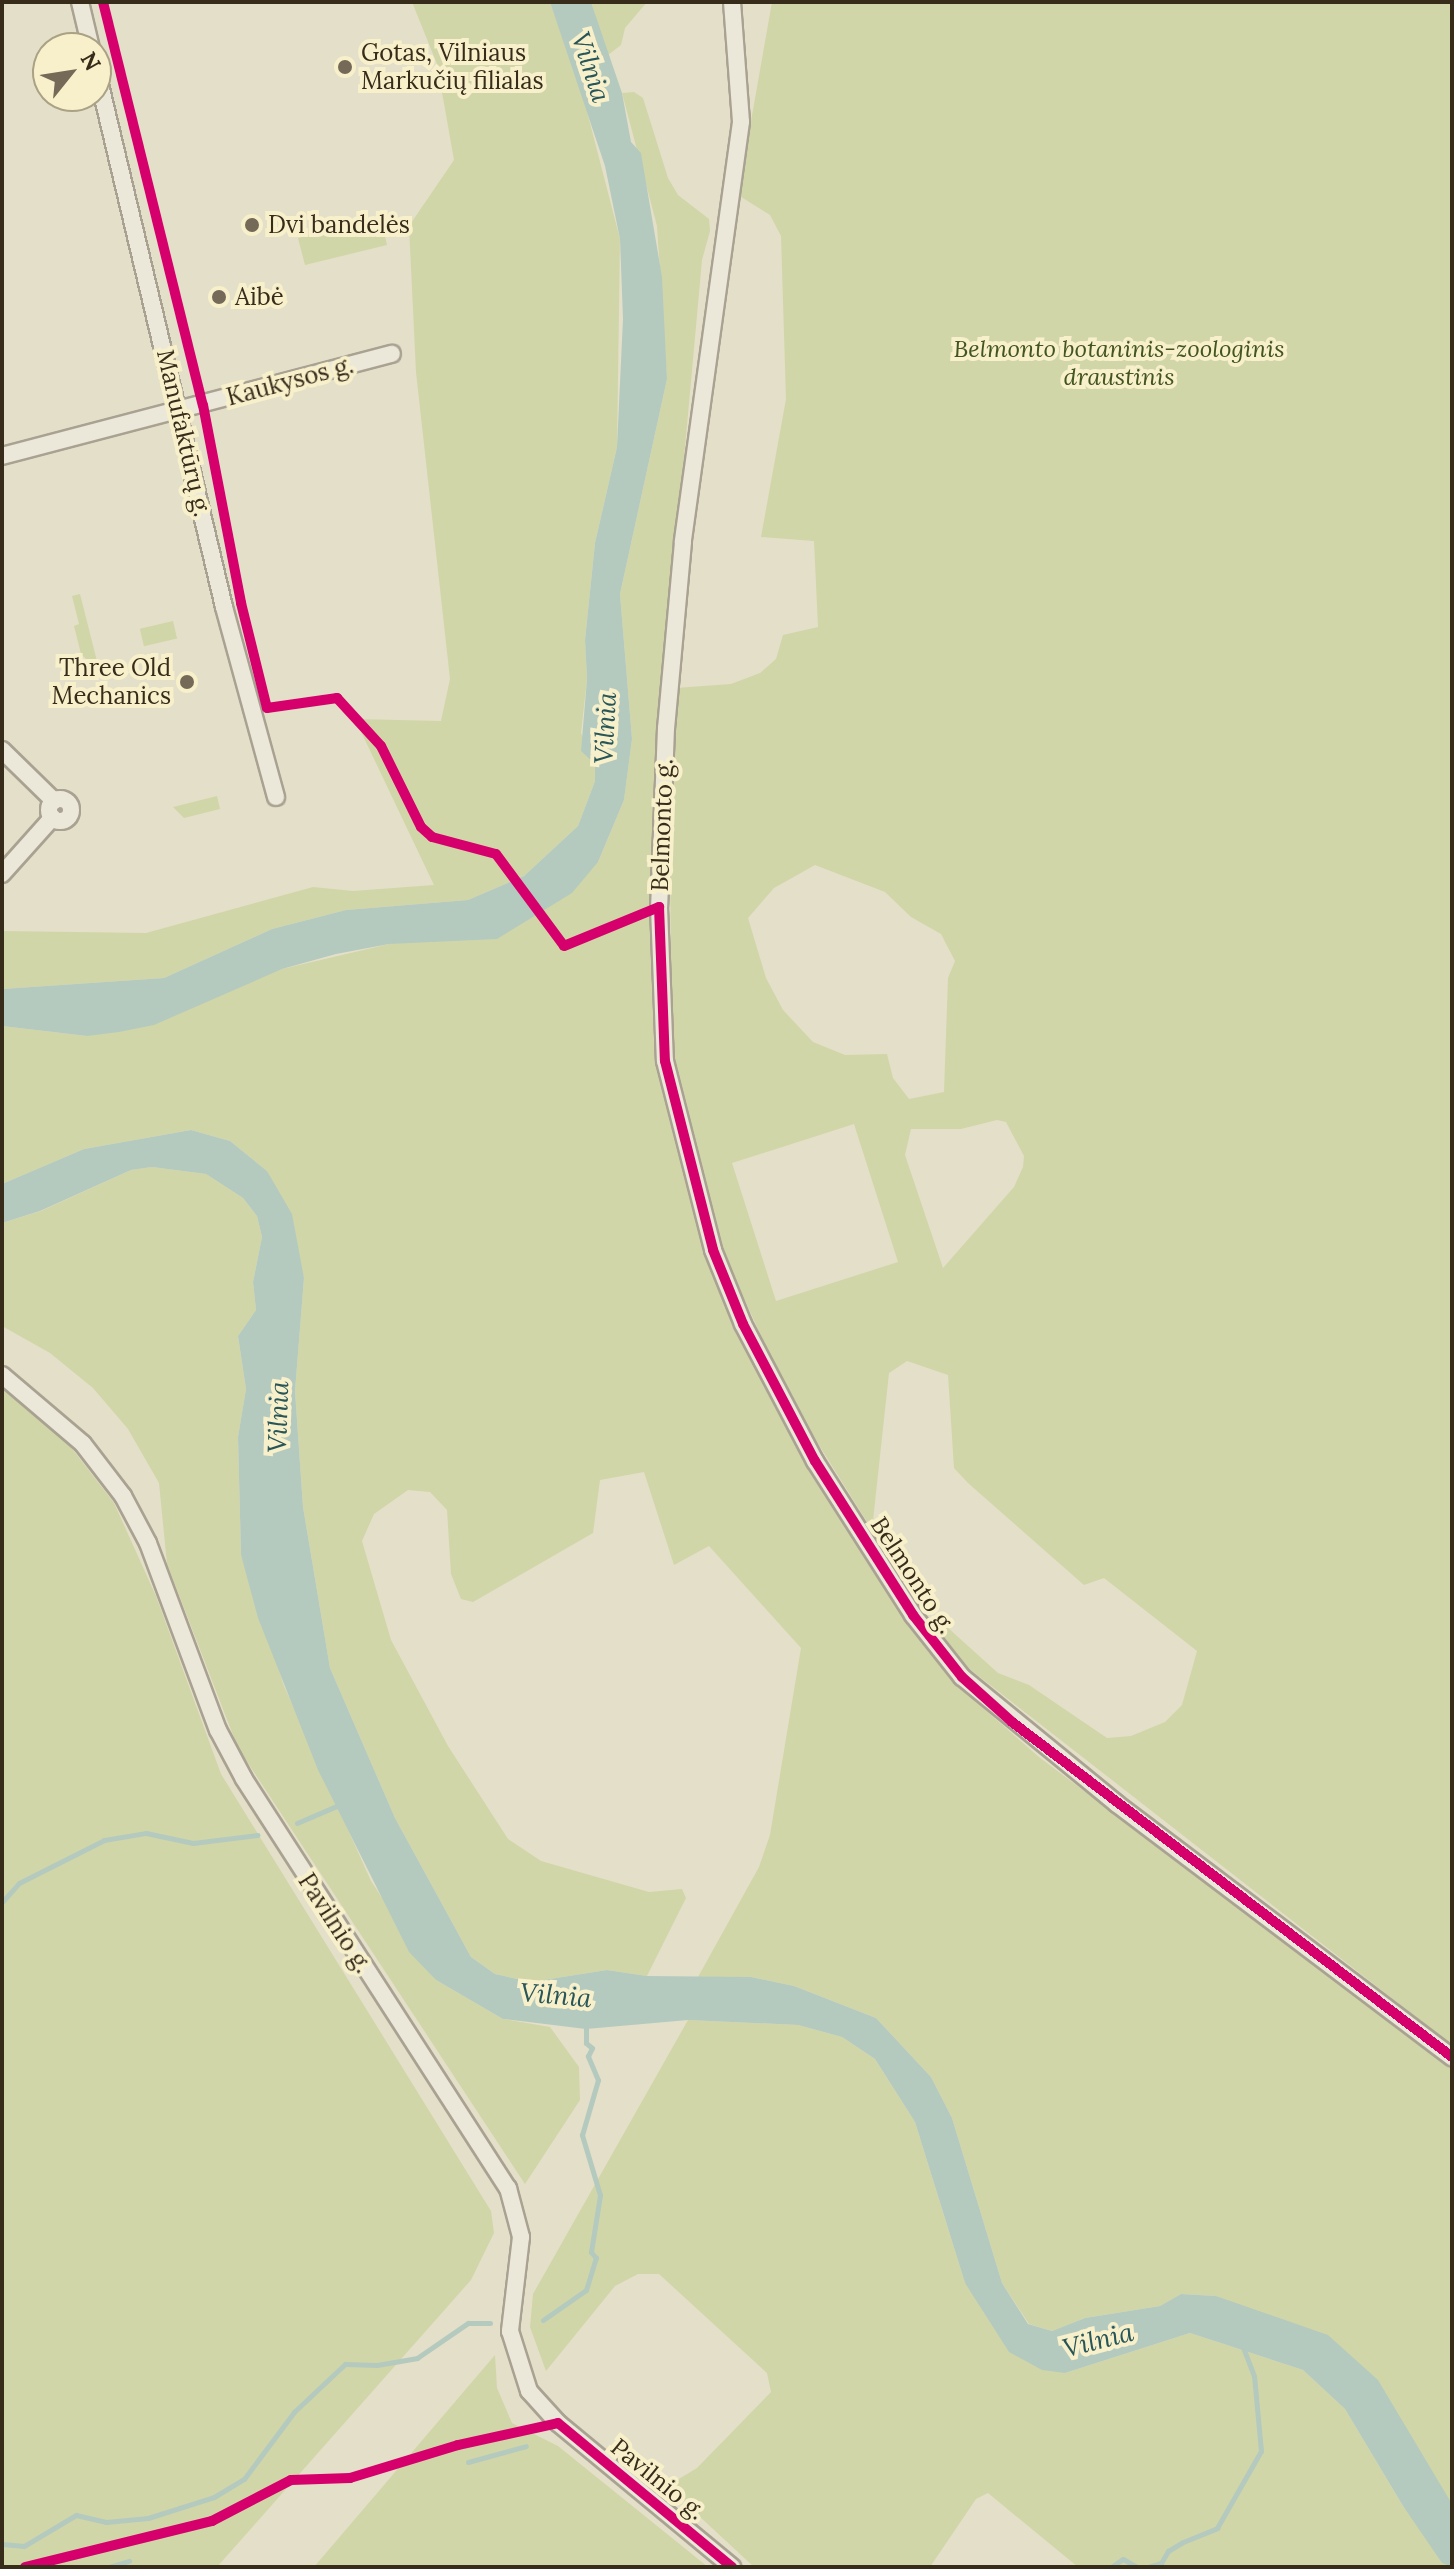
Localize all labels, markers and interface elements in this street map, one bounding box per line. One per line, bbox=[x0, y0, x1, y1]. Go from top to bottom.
water label: Vilnia bbox=[565, 28, 617, 106]
north arrow bbox=[32, 32, 112, 112]
place label: Gotas, Vilniaus Markučių filialas bbox=[361, 39, 544, 95]
text: N bbox=[75, 47, 107, 75]
marker: Gotas, Vilniaus Markučių filialas bbox=[336, 58, 354, 76]
place label: Dvi bandelės bbox=[268, 211, 410, 239]
marker: Dvi bandelės bbox=[243, 216, 261, 234]
place label: Aibė bbox=[235, 283, 284, 311]
marker: Aibė bbox=[210, 288, 228, 306]
park label: Belmonto botaninis-zoologinis draustinis bbox=[953, 335, 1285, 391]
street label: Manufaktūrų g. bbox=[151, 347, 217, 519]
street label: Kaukysos g. bbox=[223, 350, 357, 412]
place label: Three Old Mechanics bbox=[52, 654, 171, 710]
marker: Three Old Mechanics bbox=[178, 673, 196, 691]
water label: Vilnia bbox=[588, 691, 622, 765]
street label: Belmonto g. bbox=[645, 758, 679, 892]
water label: Vilnia bbox=[261, 1381, 295, 1453]
street label: Belmonto g. bbox=[865, 1511, 961, 1639]
street label: Pavilnio g. bbox=[292, 1868, 378, 1978]
water label: Vilnia bbox=[519, 1976, 593, 2014]
water label: Vilnia bbox=[1060, 2316, 1136, 2364]
street label: Pavilnio g. bbox=[605, 2432, 711, 2526]

